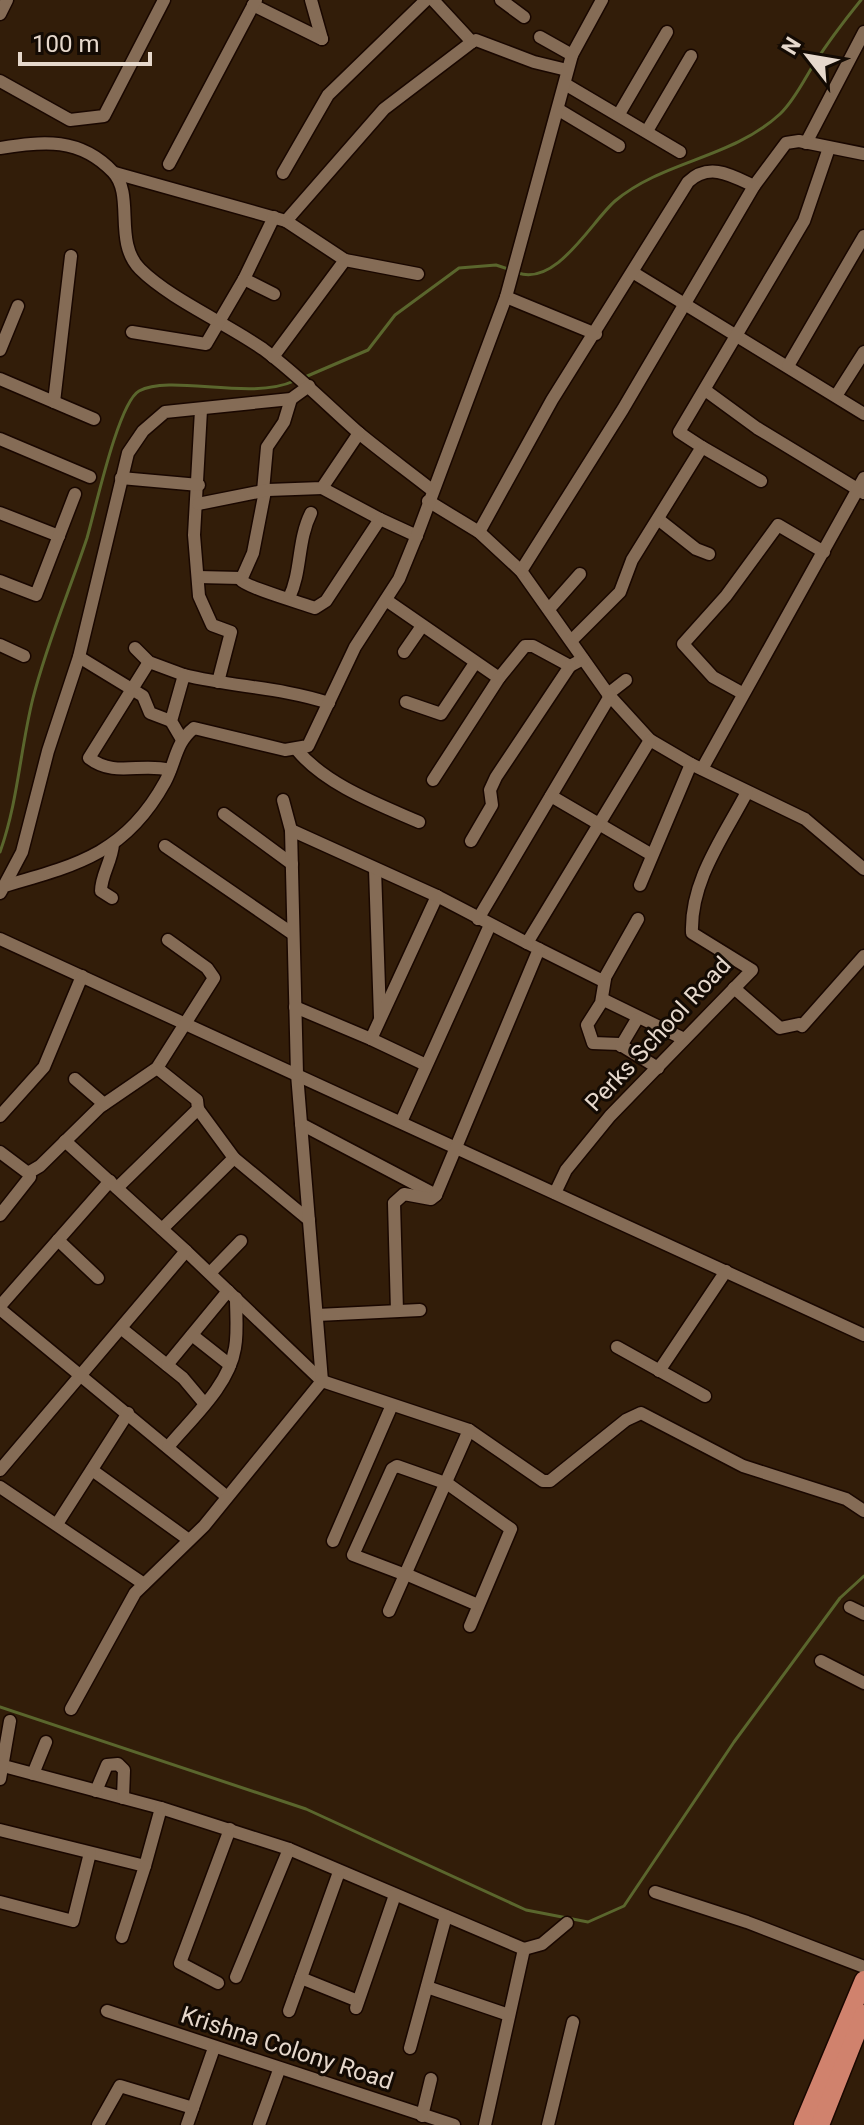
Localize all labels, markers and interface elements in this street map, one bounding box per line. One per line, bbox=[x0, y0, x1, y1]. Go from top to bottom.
scale bar bbox=[20, 16, 150, 66]
north arrow bbox=[768, 16, 848, 96]
text: 100 m bbox=[32, 30, 99, 58]
text: N bbox=[777, 33, 806, 59]
street label: Perks School Road bbox=[579, 951, 737, 1117]
street label: Krishna Colony Road bbox=[177, 2000, 397, 2096]

